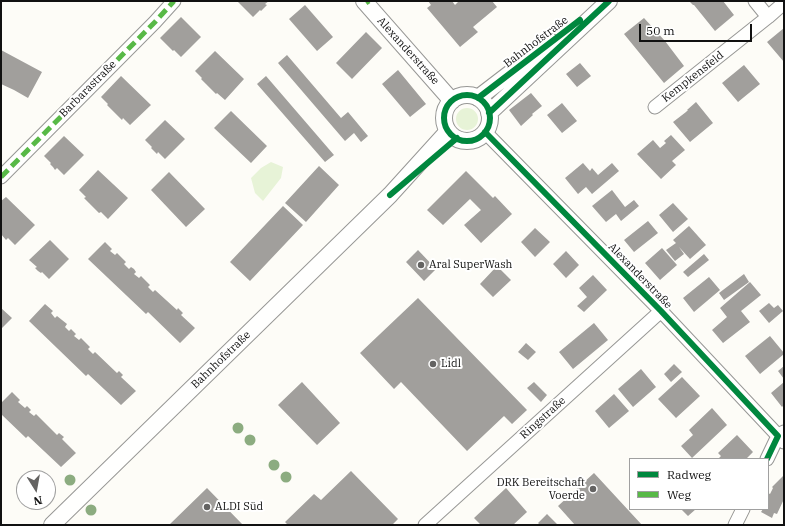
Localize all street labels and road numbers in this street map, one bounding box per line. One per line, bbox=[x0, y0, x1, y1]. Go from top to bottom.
street label: Bahnhofstraße bbox=[501, 14, 571, 70]
street label: Alexanderstraße bbox=[374, 15, 442, 87]
street label: Kempkensfeld bbox=[660, 49, 726, 105]
street label: Barbarastraße bbox=[57, 58, 119, 120]
street label: Alexanderstraße bbox=[605, 240, 675, 312]
street label: Bahnhofstraße bbox=[189, 328, 253, 392]
street label: Ringstraße bbox=[517, 394, 569, 442]

